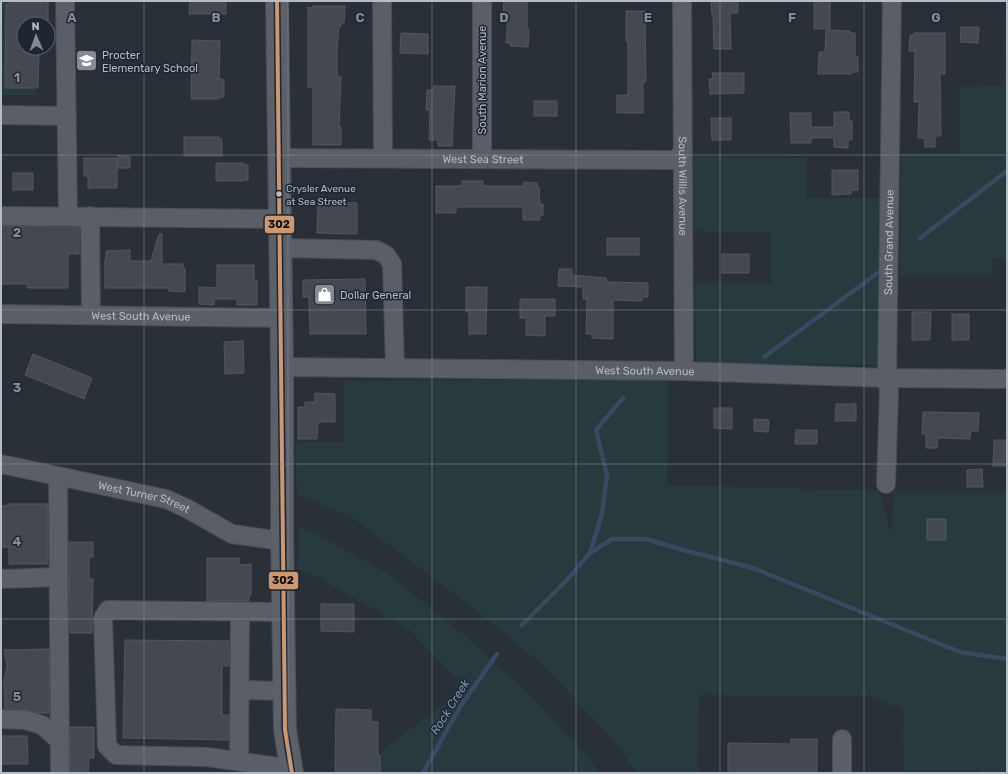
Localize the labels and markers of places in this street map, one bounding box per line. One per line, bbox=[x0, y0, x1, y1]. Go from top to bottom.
school or university icon: Procter Elementary School bbox=[73, 48, 99, 74]
place label: Procter Elementary School bbox=[102, 49, 198, 75]
place label: Crysler Avenue at Sea Street bbox=[286, 183, 356, 208]
marker: Crysler Avenue at Sea Street bbox=[274, 189, 284, 199]
shop icon: Dollar General bbox=[312, 282, 338, 308]
place label: Dollar General bbox=[340, 289, 411, 302]

